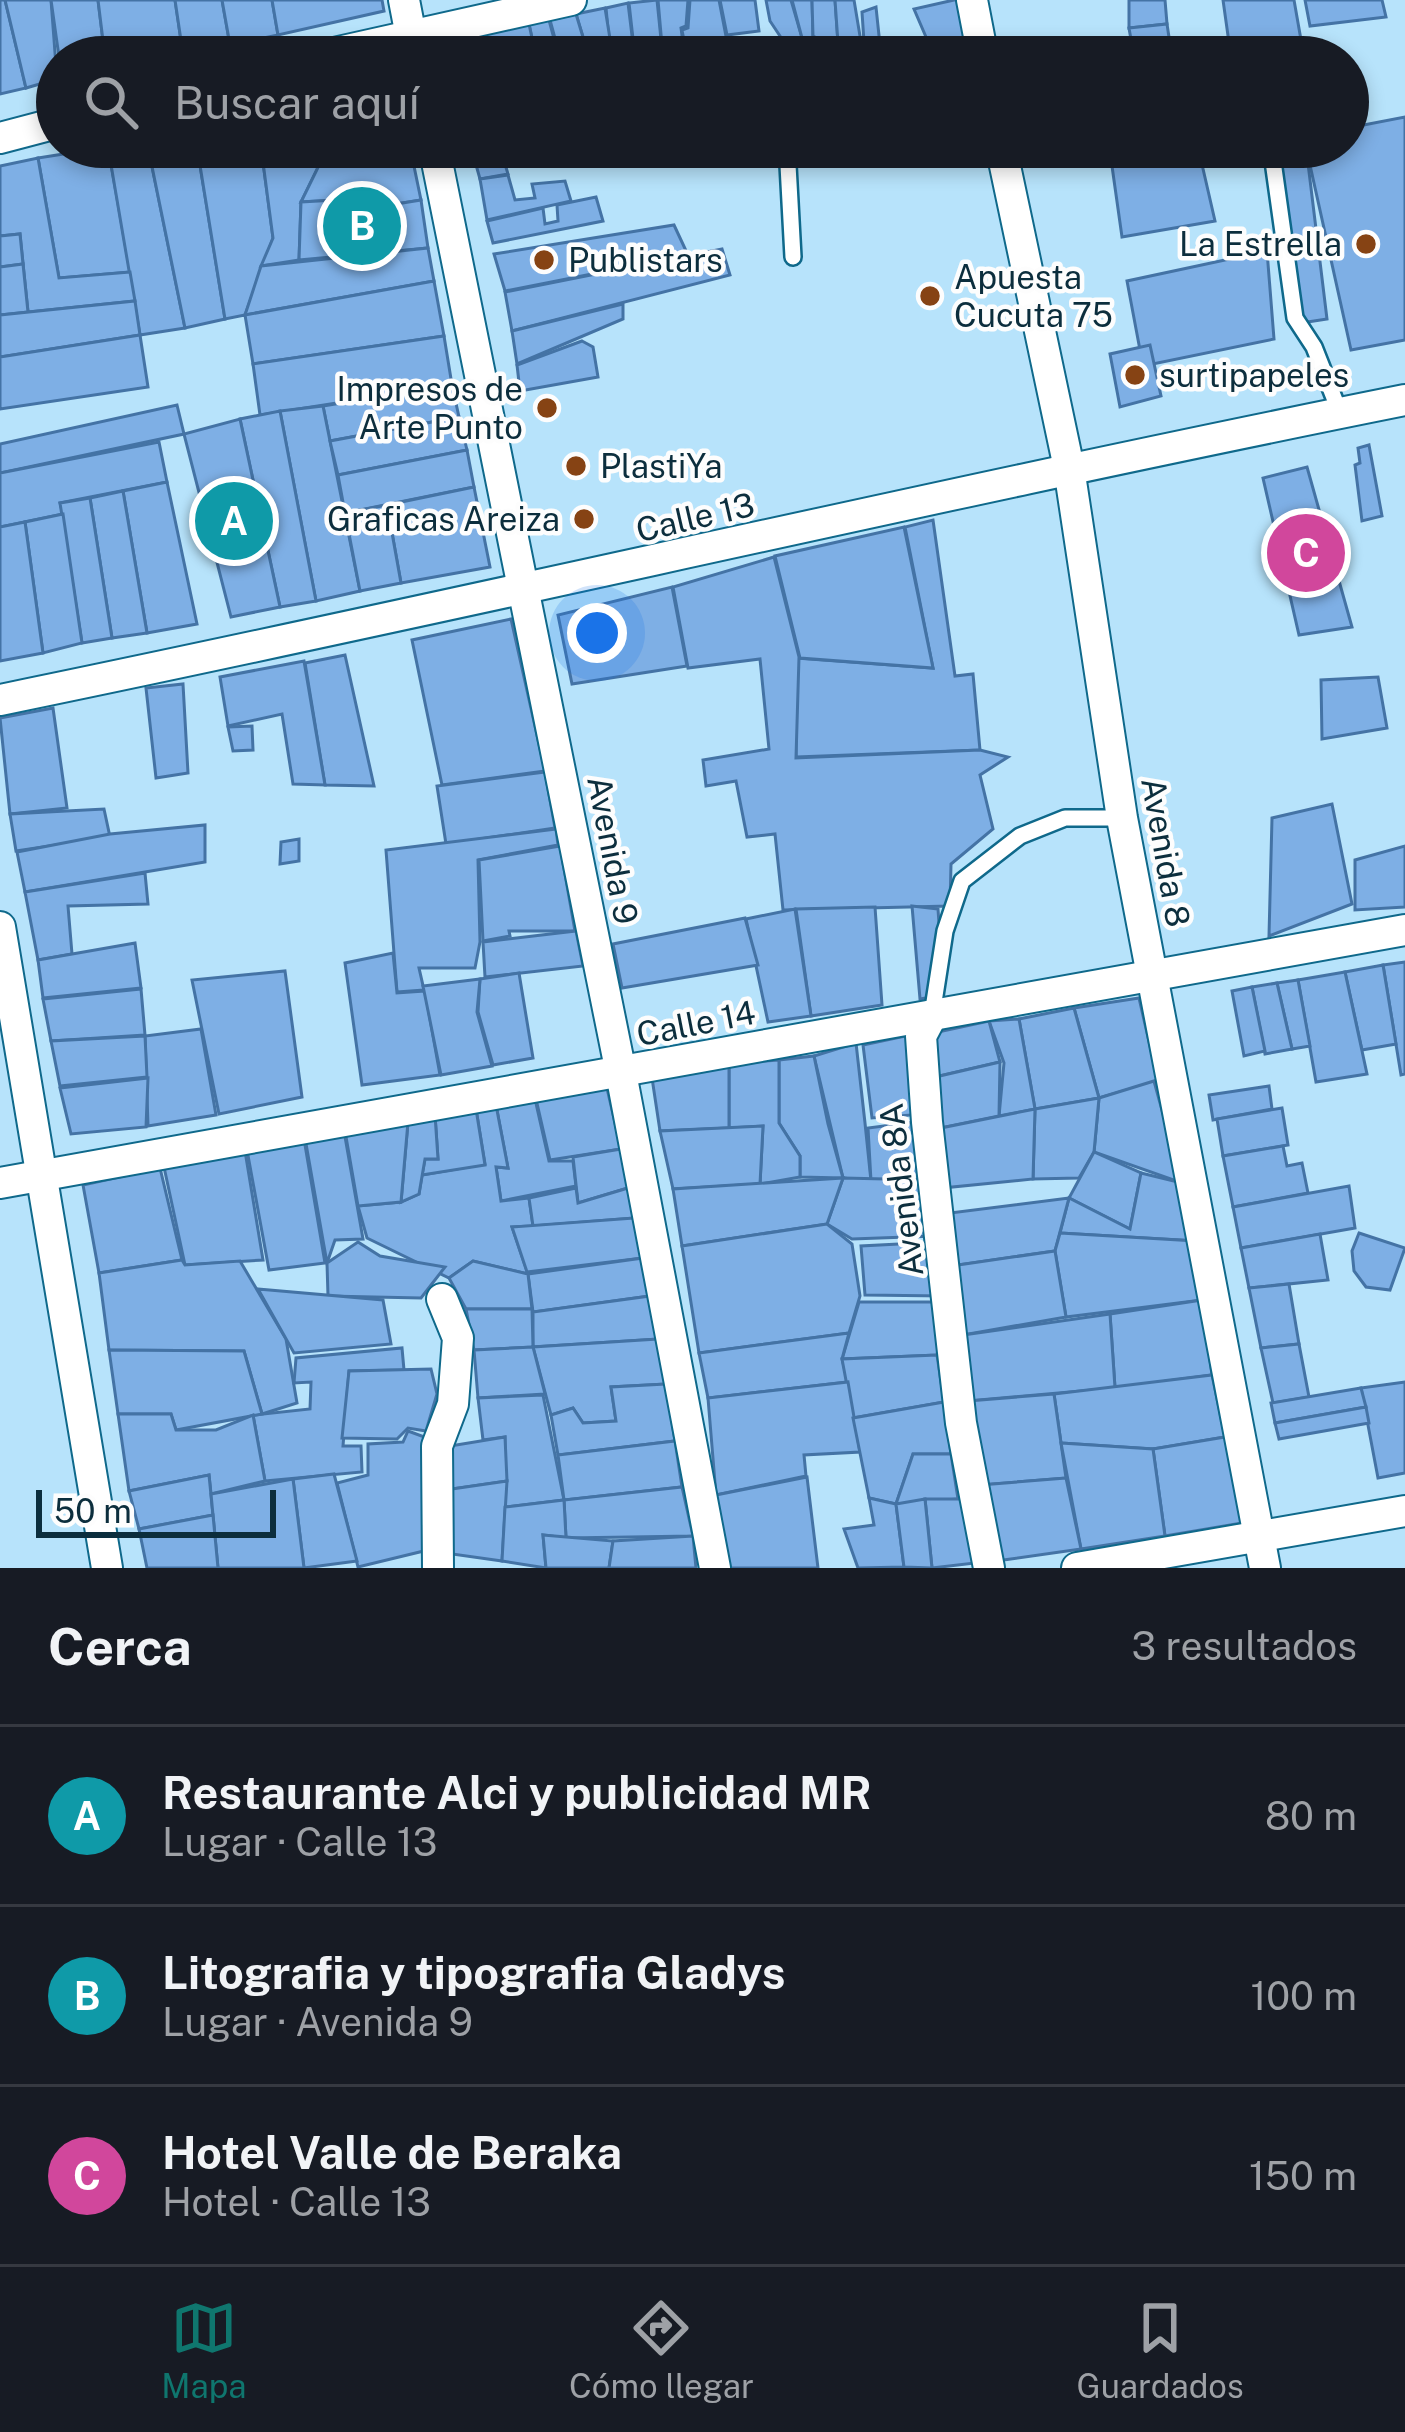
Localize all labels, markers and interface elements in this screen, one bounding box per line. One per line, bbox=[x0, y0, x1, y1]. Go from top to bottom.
search box bbox=[36, 36, 1369, 168]
icon: search bbox=[78, 69, 144, 135]
text: Buscar aquí bbox=[174, 76, 420, 129]
pin: B bbox=[323, 181, 401, 271]
place label: La Estrella bbox=[1179, 225, 1342, 263]
marker: La Estrella bbox=[1353, 231, 1379, 257]
place label: Publistars bbox=[568, 241, 723, 279]
marker: Publistars bbox=[531, 247, 557, 273]
place label: Apuesta Cucuta 75 bbox=[954, 258, 1113, 334]
marker: Apuesta Cucuta 75 bbox=[917, 283, 943, 309]
place label: surtipapeles bbox=[1159, 356, 1349, 394]
marker: surtipapeles bbox=[1122, 362, 1148, 388]
place label: Impresos de Arte Punto bbox=[336, 370, 523, 446]
marker: Impresos de Arte Punto bbox=[534, 395, 560, 421]
place label: PlastiYa bbox=[600, 447, 722, 485]
marker: PlastiYa bbox=[563, 453, 589, 479]
pin: A bbox=[195, 476, 273, 566]
street label: Calle 13 bbox=[632, 485, 758, 549]
place label: Graficas Areiza bbox=[327, 500, 560, 538]
marker: Graficas Areiza bbox=[571, 506, 597, 532]
pin: C bbox=[1267, 508, 1345, 598]
your location bbox=[567, 603, 627, 663]
street label: Avenida 9 bbox=[580, 773, 646, 927]
street label: Avenida 8 bbox=[1134, 774, 1198, 930]
street label: Calle 14 bbox=[633, 993, 759, 1053]
street label: Avenida 8A bbox=[872, 1101, 930, 1279]
scale bar bbox=[36, 1484, 276, 1537]
text: 50 m bbox=[54, 1492, 132, 1530]
text: Cerca bbox=[48, 1617, 192, 1676]
text: 3 resultados bbox=[1132, 1623, 1357, 1669]
text: Restaurante Alci y publicidad MR bbox=[162, 1766, 872, 1819]
text: A bbox=[73, 1793, 101, 1839]
text: 80 m bbox=[1265, 1793, 1357, 1839]
text: Lugar · Calle 13 bbox=[162, 1819, 437, 1865]
text: Litografia y tipografia Gladys bbox=[162, 1946, 785, 1999]
text: B bbox=[74, 1973, 100, 2019]
text: 100 m bbox=[1250, 1973, 1357, 2019]
text: Lugar · Avenida 9 bbox=[162, 1999, 473, 2045]
text: Hotel Valle de Beraka bbox=[162, 2126, 622, 2179]
text: C bbox=[73, 2153, 101, 2199]
text: 150 m bbox=[1249, 2153, 1357, 2199]
text: Hotel · Calle 13 bbox=[162, 2179, 431, 2225]
tab: Mapa bbox=[161, 2295, 246, 2405]
tab: Cómo llegar bbox=[569, 2295, 754, 2405]
tab: Guardados bbox=[1077, 2295, 1244, 2405]

